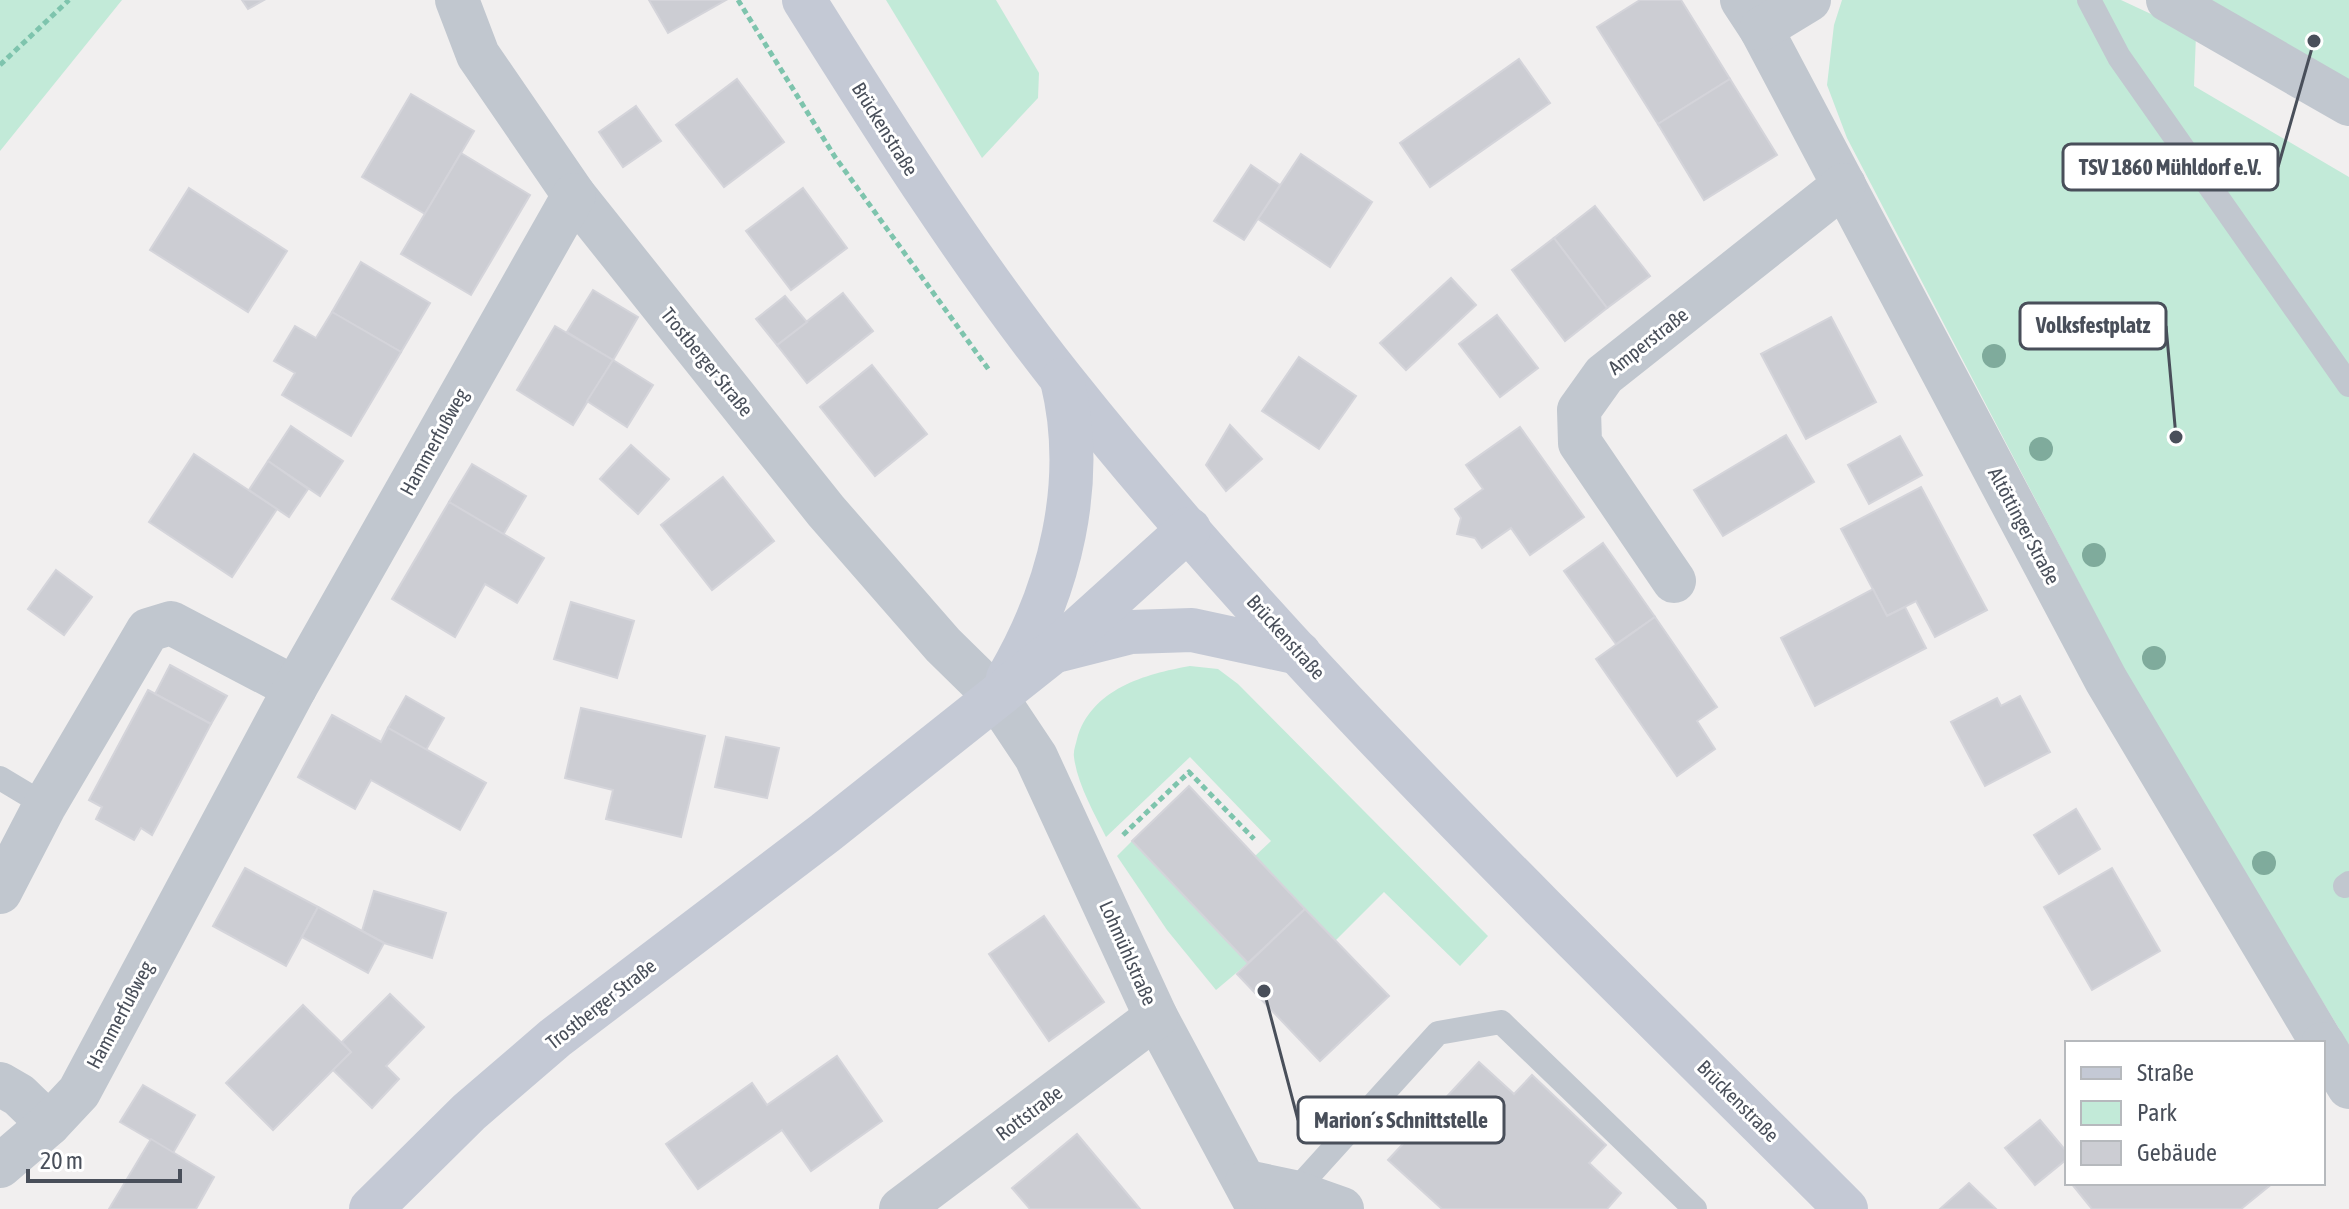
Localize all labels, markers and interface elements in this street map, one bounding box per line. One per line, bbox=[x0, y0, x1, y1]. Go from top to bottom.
street label: Brückenstraße bbox=[848, 78, 923, 180]
callout: TSV 1860 Mühldorf e.V. bbox=[2063, 144, 2278, 190]
text: TSV 1860 Mühldorf e.V. bbox=[2079, 154, 2261, 180]
street label: Amperstraße bbox=[1603, 302, 1692, 379]
street label: Trostberger Straße bbox=[657, 303, 758, 421]
callout: Volksfestplatz bbox=[2020, 303, 2166, 349]
text: Volksfestplatz bbox=[2035, 312, 2150, 338]
street label: Hammerfußweg bbox=[395, 384, 473, 499]
street label: Altöttinger Straße bbox=[1984, 463, 2065, 588]
street label: Brückenstraße bbox=[1242, 590, 1330, 684]
street label: Lohmühlstraße bbox=[1095, 897, 1162, 1009]
street label: Trostberger Straße bbox=[541, 954, 660, 1054]
street label: Hammerfußweg bbox=[82, 957, 158, 1072]
legend bbox=[2065, 1041, 2325, 1185]
street label: Brückenstraße bbox=[1693, 1055, 1784, 1146]
text: Straße bbox=[2137, 1059, 2194, 1086]
street label: Rottstraße bbox=[991, 1080, 1066, 1145]
callout: Marion´s Schnittstelle bbox=[1298, 1097, 1504, 1143]
text: Park bbox=[2137, 1099, 2178, 1126]
text: Marion´s Schnittstelle bbox=[1314, 1107, 1488, 1133]
scale bar bbox=[28, 1133, 180, 1183]
text: Gebäude bbox=[2137, 1139, 2217, 1166]
text: 20 m bbox=[40, 1147, 83, 1174]

